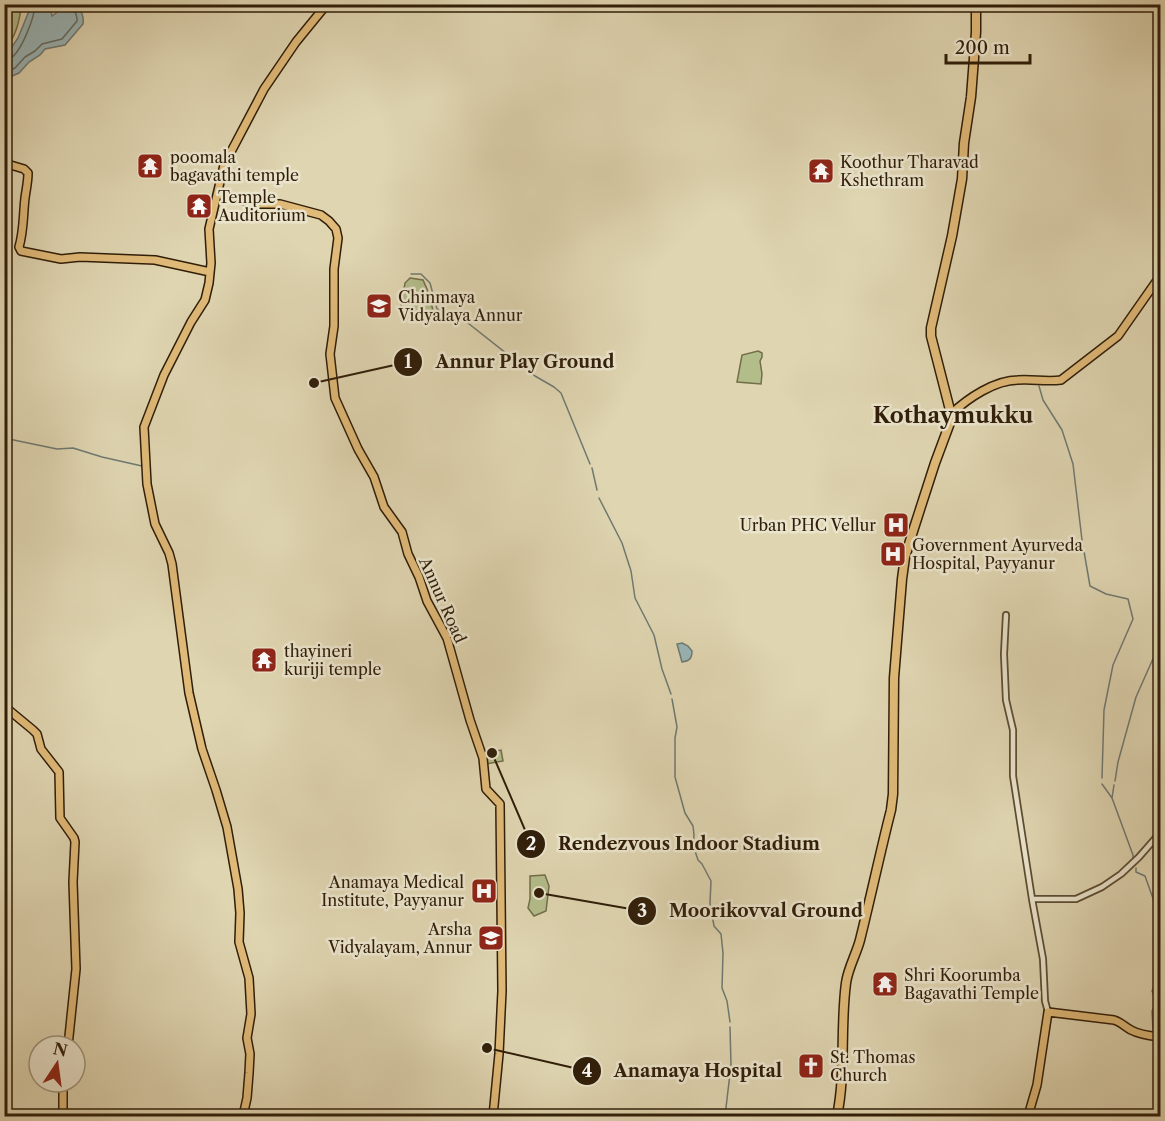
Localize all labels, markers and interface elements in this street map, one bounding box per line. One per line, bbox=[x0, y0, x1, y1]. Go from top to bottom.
scale bar bbox=[946, 27, 1030, 65]
text: 200 m bbox=[955, 37, 1010, 59]
place label: poomala bagavathi temple bbox=[170, 147, 299, 185]
temple icon: poomala bagavathi temple bbox=[135, 151, 165, 181]
place label: Koothur Tharavad Kshethram bbox=[840, 152, 979, 190]
temple icon: Koothur Tharavad Kshethram bbox=[806, 156, 836, 186]
place label: Temple Auditorium bbox=[217, 187, 306, 225]
temple icon: Temple Auditorium bbox=[184, 191, 214, 221]
place label: Chinmaya Vidyalaya Annur bbox=[397, 287, 523, 325]
school or university icon: Chinmaya Vidyalaya Annur bbox=[364, 291, 394, 321]
callout: Annur Play Ground bbox=[393, 344, 627, 380]
text: 1 bbox=[404, 351, 412, 373]
text: Annur Play Ground bbox=[435, 351, 614, 373]
district label: Kothaymukku bbox=[873, 402, 1034, 429]
hospital icon: Urban PHC Vellur bbox=[881, 510, 911, 540]
place label: Urban PHC Vellur bbox=[740, 515, 876, 535]
place label: Government Ayurveda Hospital, Payyanur bbox=[912, 535, 1084, 573]
hospital icon: Government Ayurveda Hospital, Payyanur bbox=[878, 539, 908, 569]
street label: Annur Road bbox=[415, 553, 471, 646]
place label: thayineri kuriji temple bbox=[284, 641, 382, 679]
temple icon: thayineri kuriji temple bbox=[249, 645, 279, 675]
callout: Rendezvous Indoor Stadium bbox=[516, 826, 832, 862]
text: 2 bbox=[526, 833, 536, 855]
text: Rendezvous Indoor Stadium bbox=[558, 833, 820, 855]
place label: Anamaya Medical Institute, Payyanur bbox=[321, 872, 464, 910]
hospital icon: Anamaya Medical Institute, Payyanur bbox=[469, 876, 499, 906]
callout: Moorikovval Ground bbox=[627, 893, 875, 929]
text: 3 bbox=[637, 900, 647, 922]
text: Moorikovval Ground bbox=[669, 900, 863, 922]
place label: Arsha Vidyalayam, Annur bbox=[327, 919, 473, 957]
school or university icon: Arsha Vidyalayam, Annur bbox=[476, 923, 506, 953]
place label: Shri Koorumba Bagavathi Temple bbox=[904, 965, 1039, 1003]
temple icon: Shri Koorumba Bagavathi Temple bbox=[870, 969, 900, 999]
north arrow bbox=[27, 1034, 87, 1094]
text: N bbox=[51, 1038, 69, 1061]
place label: St. Thomas Church bbox=[830, 1047, 915, 1085]
church icon: St. Thomas Church bbox=[796, 1051, 826, 1081]
callout: Anamaya Hospital bbox=[572, 1053, 794, 1089]
text: 4 bbox=[582, 1060, 592, 1082]
text: Anamaya Hospital bbox=[613, 1060, 782, 1082]

